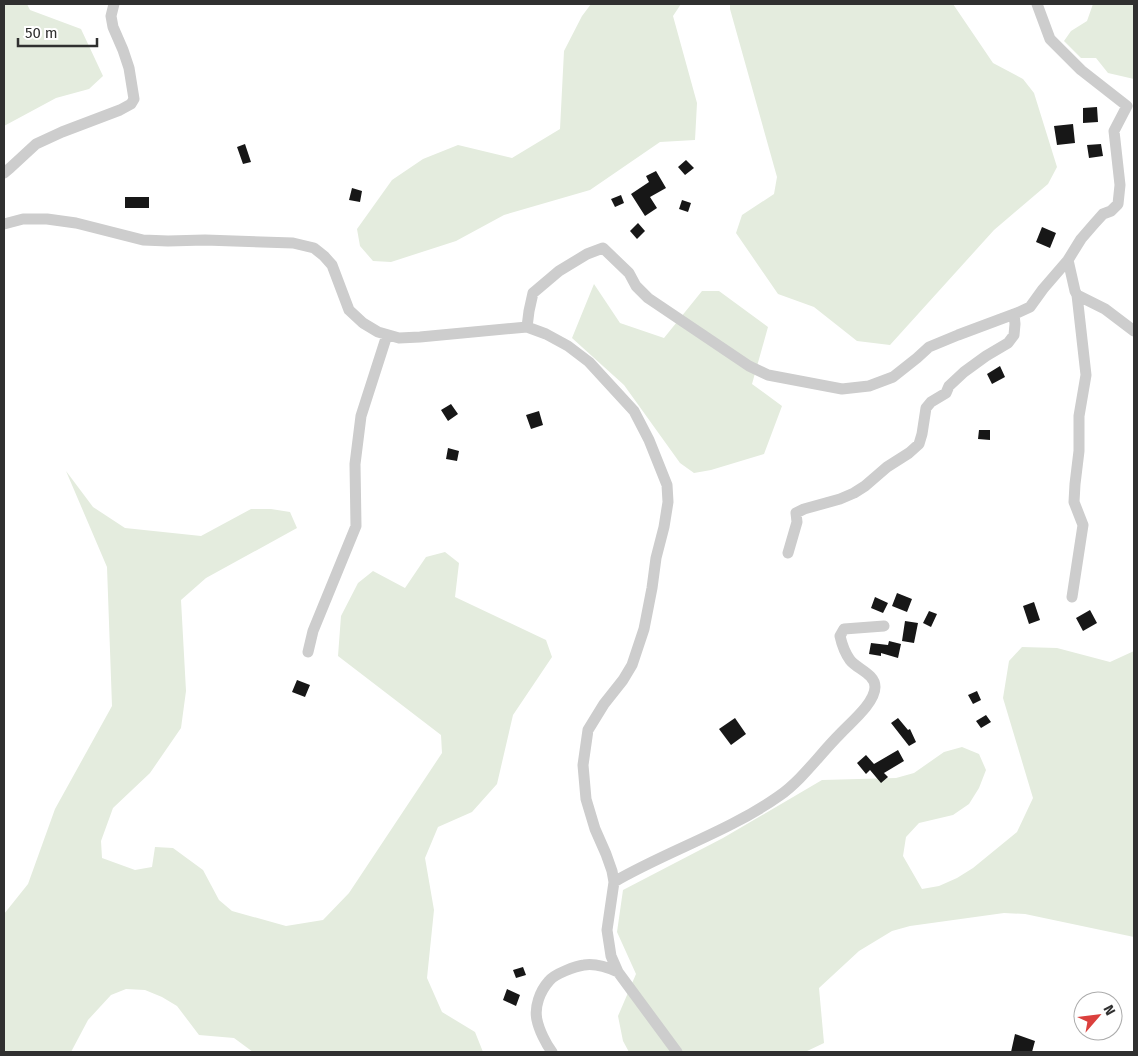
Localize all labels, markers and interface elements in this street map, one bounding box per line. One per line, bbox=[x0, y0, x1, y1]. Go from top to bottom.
scale bar bbox=[18, 15, 96, 47]
text: 50 m bbox=[25, 24, 58, 42]
north arrow bbox=[1073, 991, 1123, 1041]
text: N bbox=[1099, 1002, 1119, 1018]

